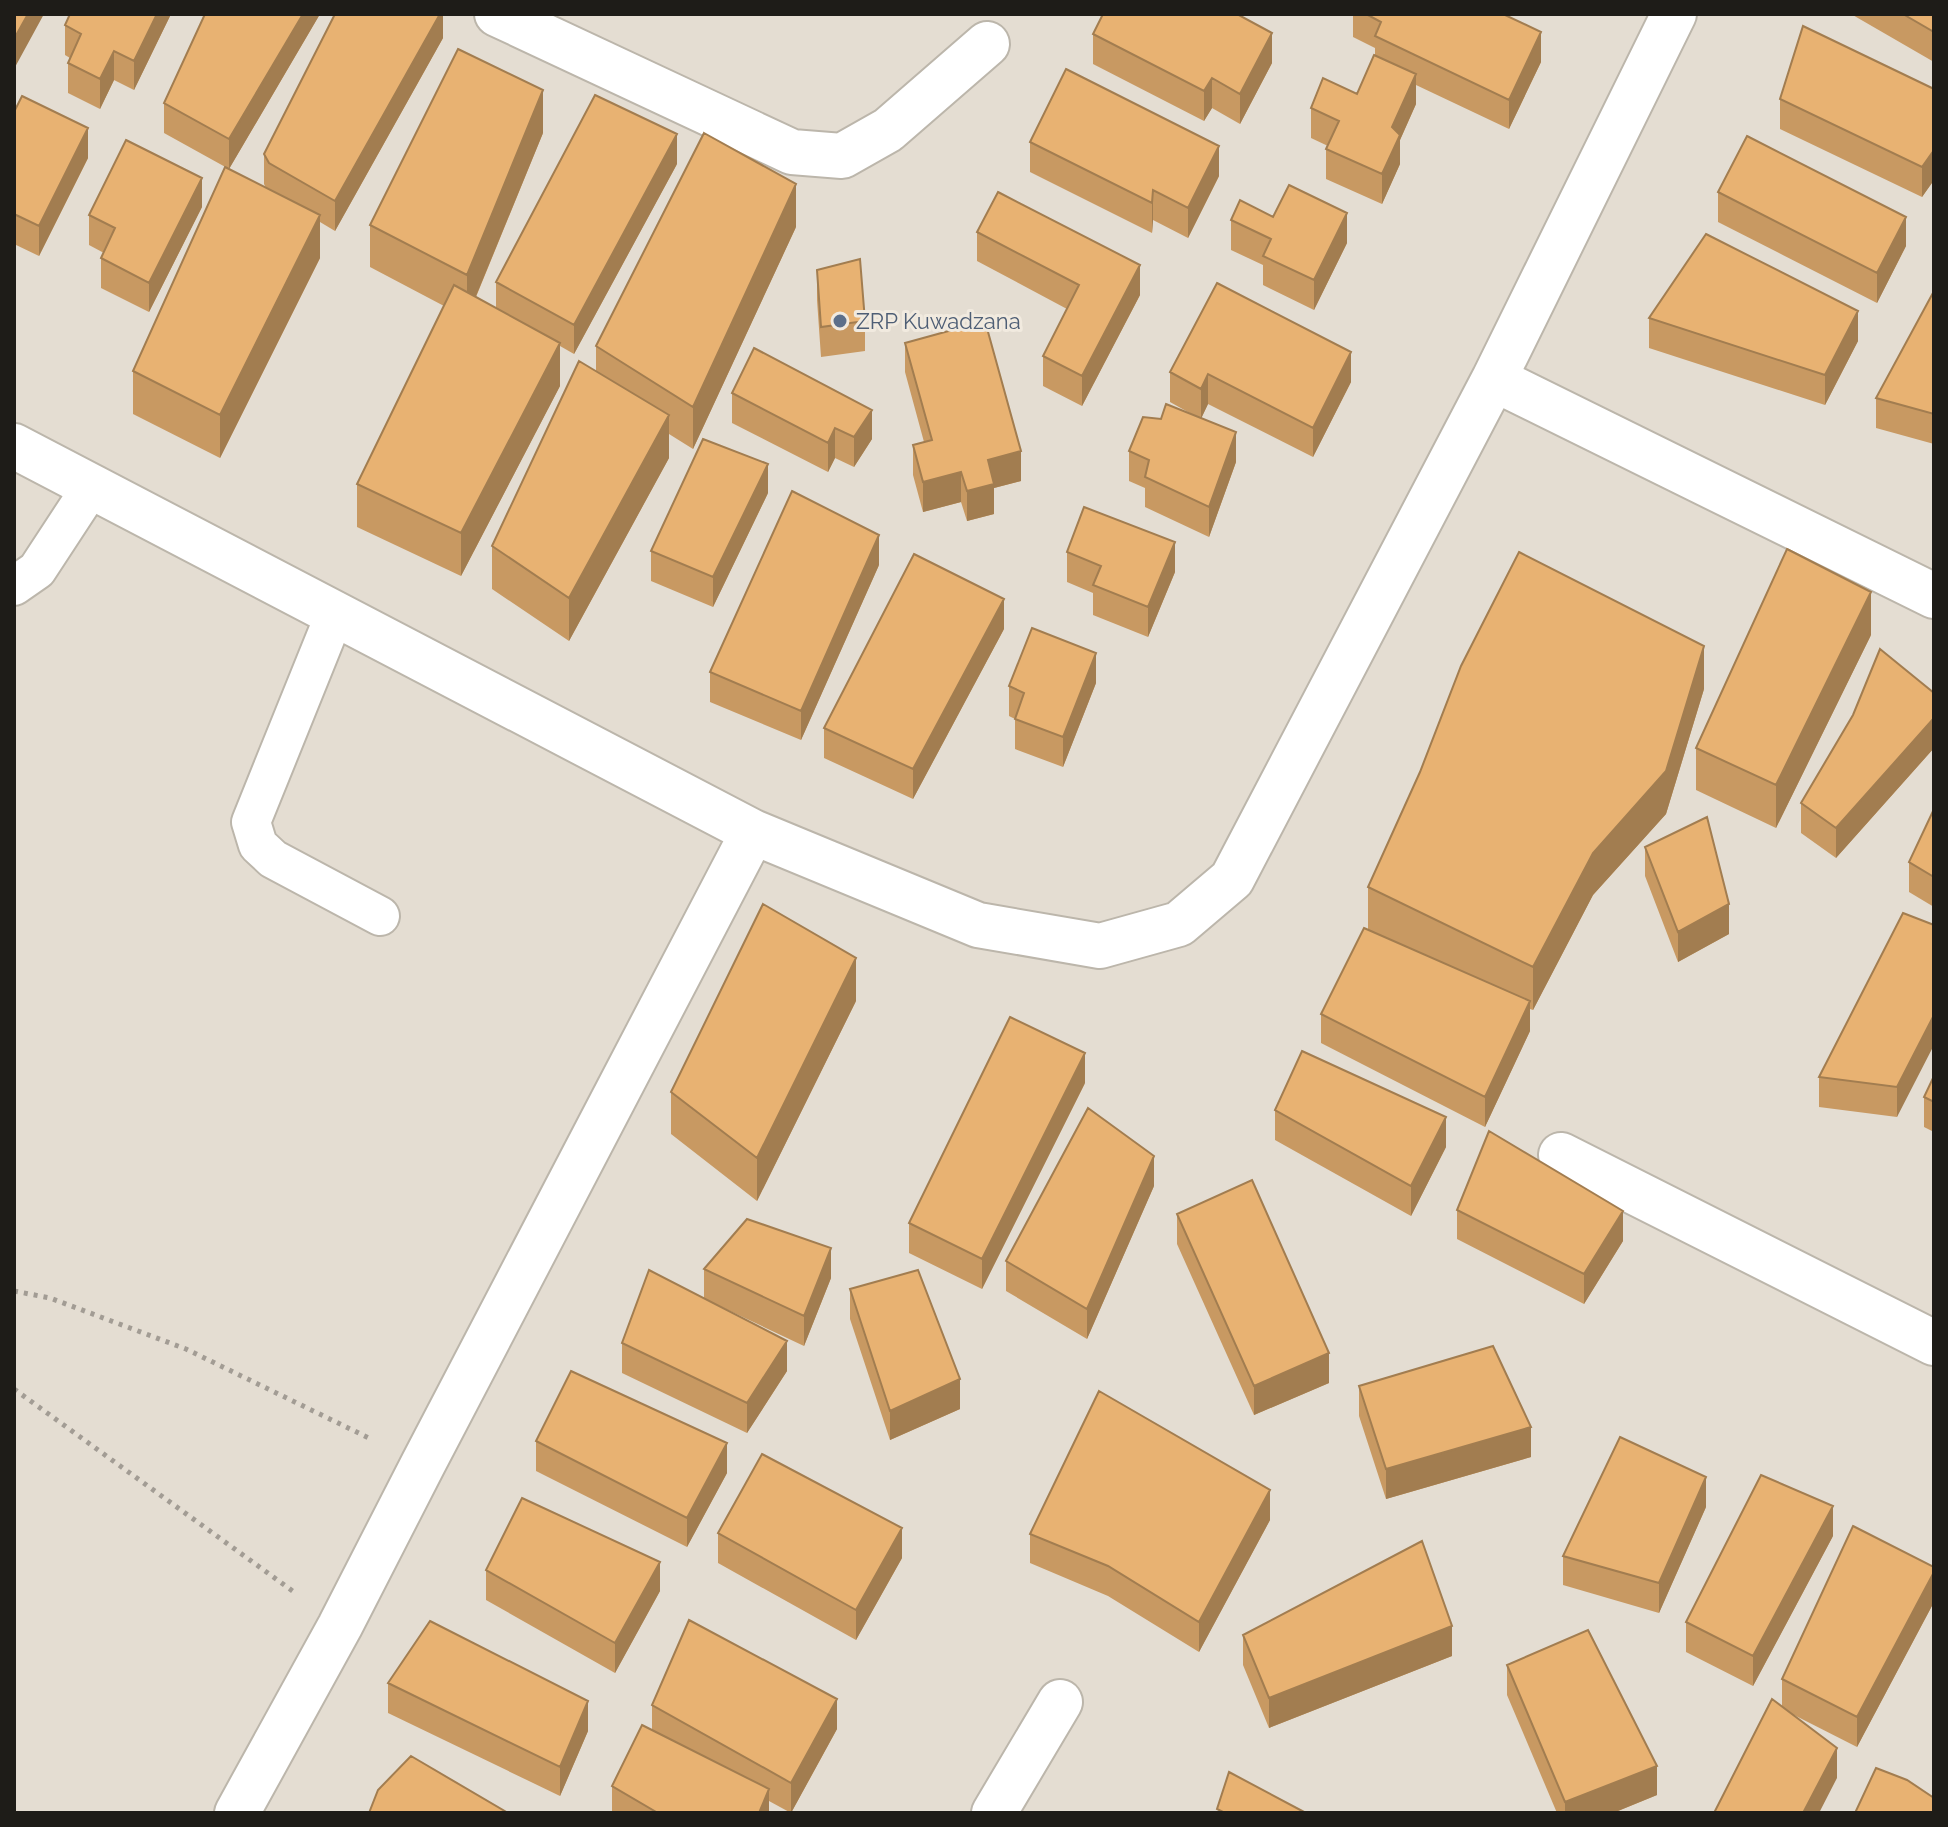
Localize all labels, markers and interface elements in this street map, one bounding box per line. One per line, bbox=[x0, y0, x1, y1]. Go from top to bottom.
place label: ZRP Kuwadzana bbox=[856, 308, 1021, 334]
marker: ZRP Kuwadzana bbox=[831, 312, 849, 330]

